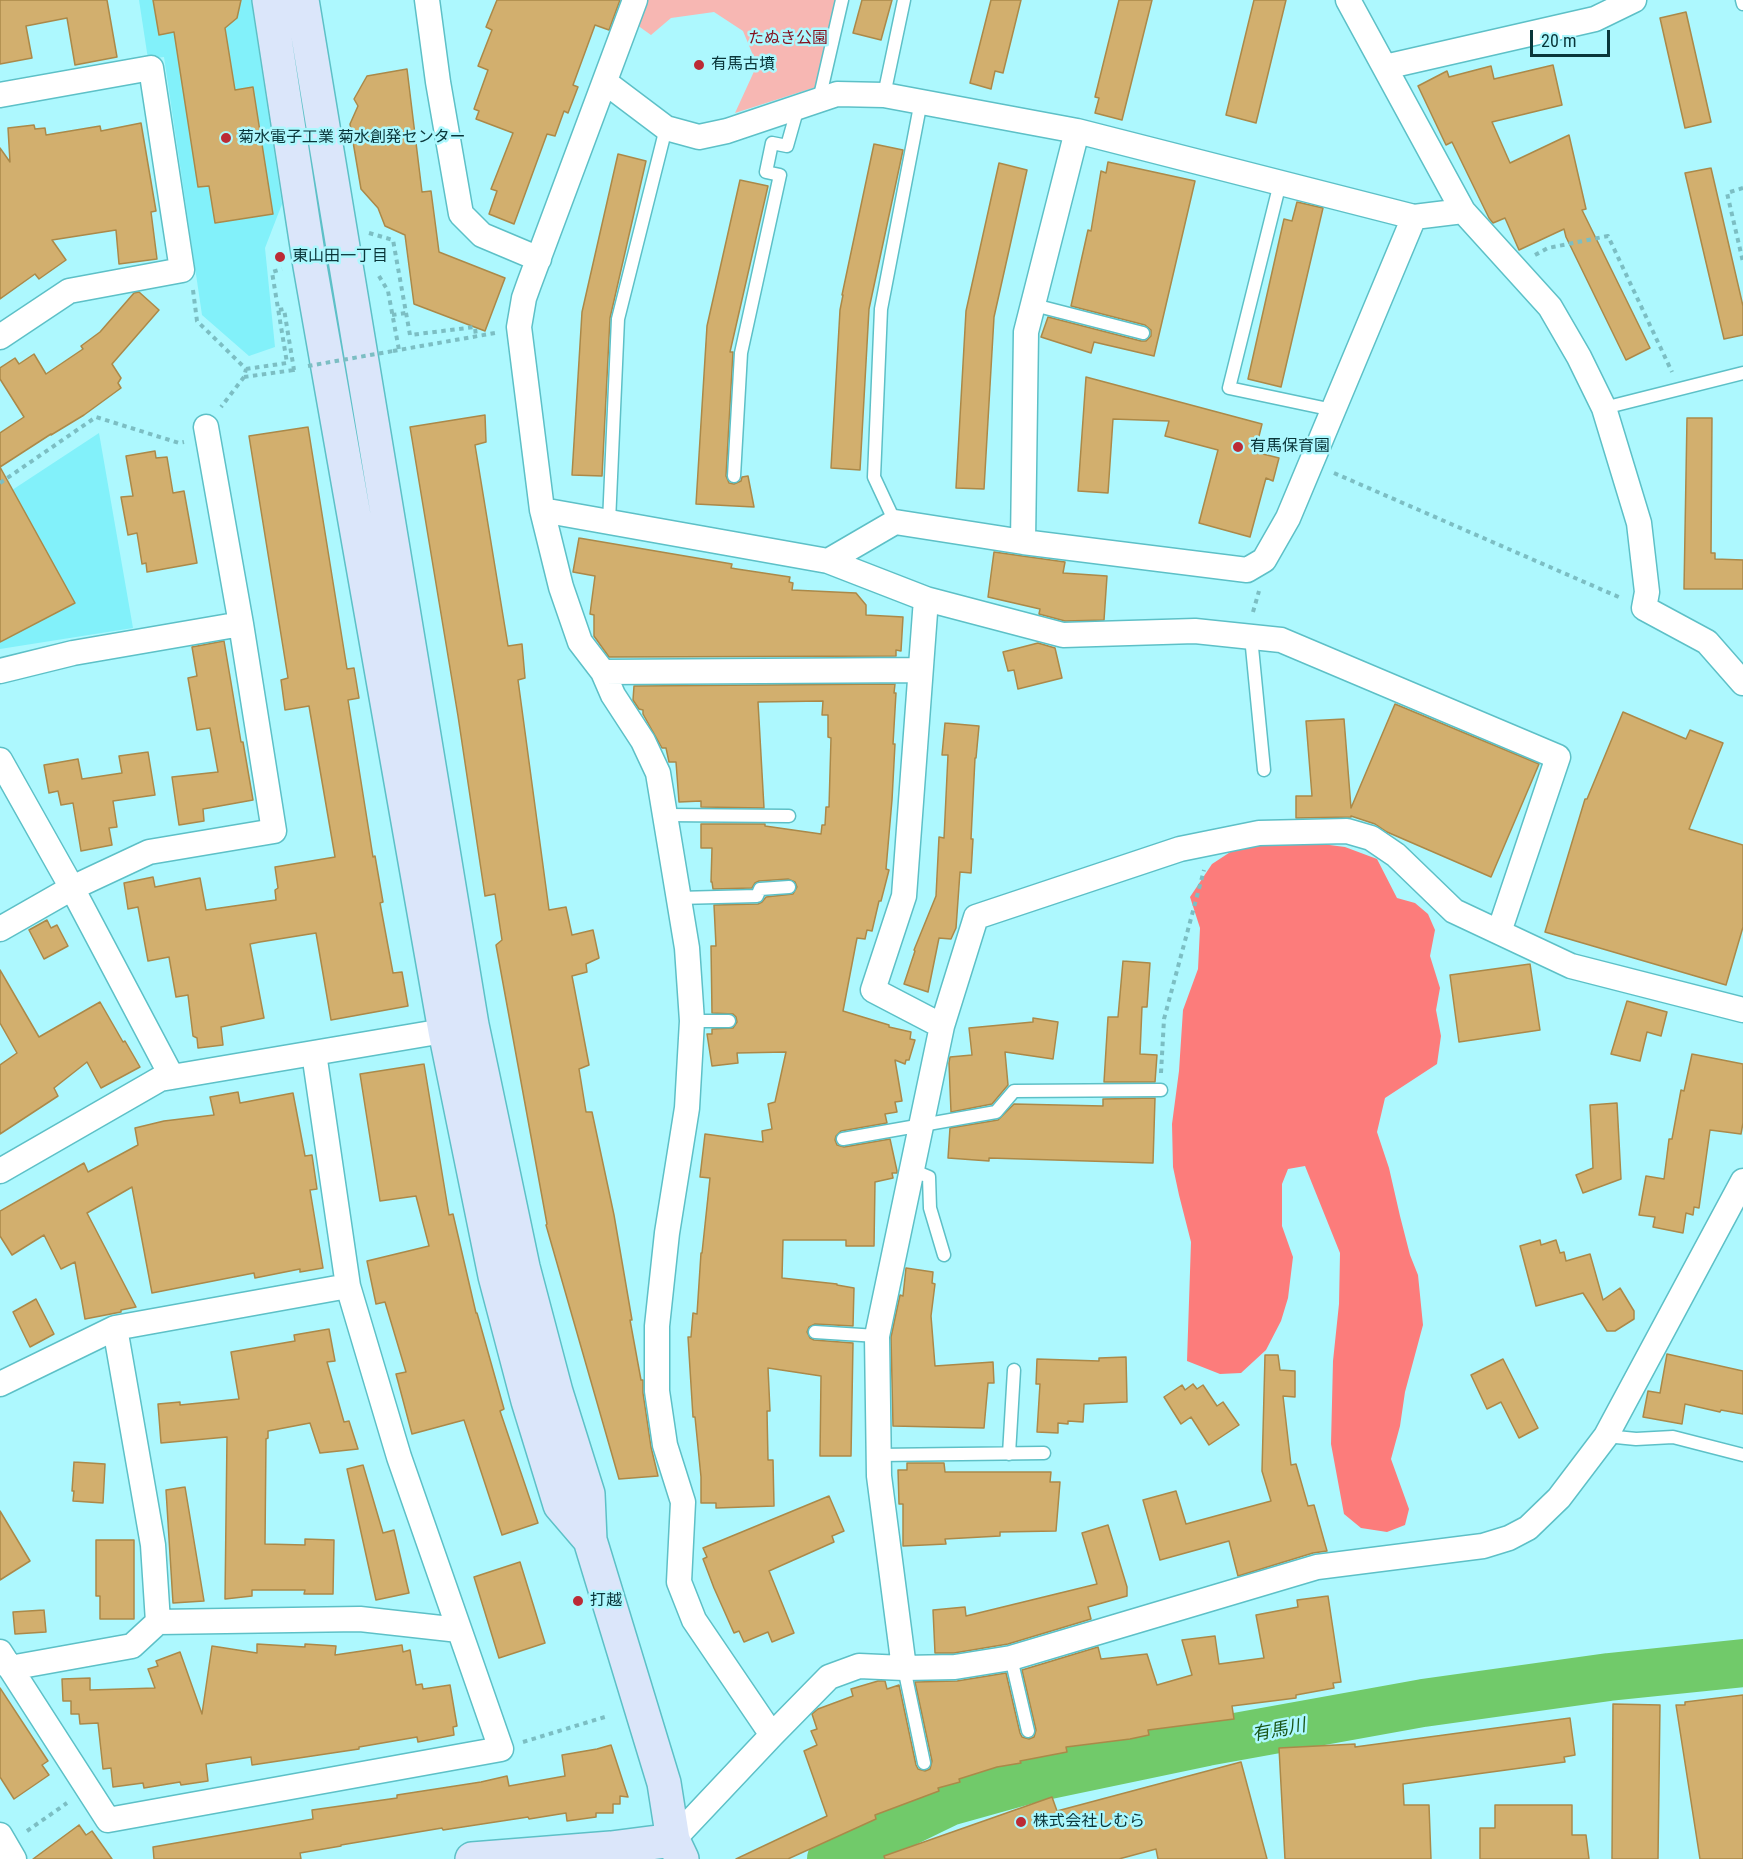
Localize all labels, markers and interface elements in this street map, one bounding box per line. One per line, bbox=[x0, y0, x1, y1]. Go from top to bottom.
scale bar bbox=[1533, 18, 1612, 56]
park label: たぬき公園 bbox=[748, 29, 828, 49]
text: 20 m bbox=[1541, 30, 1576, 51]
place label: 有馬古墳 bbox=[711, 55, 775, 75]
marker: 有馬古墳 bbox=[692, 58, 706, 72]
place label: 菊水電子工業 菊水創発センター bbox=[238, 128, 466, 148]
marker: 菊水電子工業 菊水創発センター bbox=[219, 131, 233, 145]
place label: 東山田一丁目 bbox=[292, 247, 388, 267]
marker: 東山田一丁目 bbox=[273, 250, 287, 264]
place label: 有馬保育園 bbox=[1250, 437, 1330, 457]
marker: 有馬保育園 bbox=[1231, 440, 1245, 454]
place label: 打越 bbox=[590, 1591, 622, 1611]
marker: 打越 bbox=[571, 1594, 585, 1608]
water label: 有馬川 bbox=[1250, 1715, 1308, 1747]
place label: 株式会社しむら bbox=[1033, 1812, 1145, 1832]
marker: 株式会社しむら bbox=[1014, 1815, 1028, 1829]

